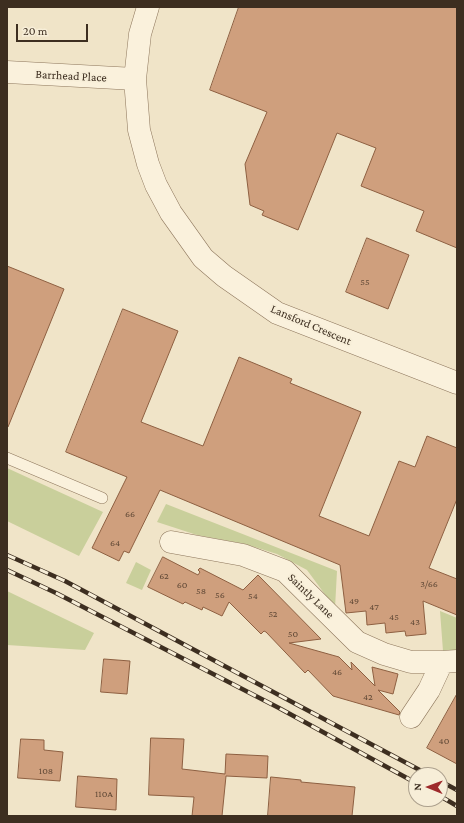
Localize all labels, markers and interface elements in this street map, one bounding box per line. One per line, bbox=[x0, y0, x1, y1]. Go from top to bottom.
scale bar bbox=[18, 16, 90, 42]
text: 20 m bbox=[23, 24, 47, 38]
street label: Barrhead Place bbox=[35, 67, 107, 85]
house number: 55 bbox=[360, 276, 370, 288]
street label: Lansford Crescent bbox=[268, 301, 354, 349]
house number: 66 bbox=[125, 508, 135, 520]
house number: 64 bbox=[110, 537, 120, 549]
house number: 62 bbox=[159, 570, 169, 582]
street label: Saintly Lane bbox=[285, 570, 337, 622]
house number: 3/66 bbox=[420, 578, 438, 590]
house number: 60 bbox=[177, 579, 187, 591]
house number: 58 bbox=[196, 585, 206, 597]
house number: 56 bbox=[215, 589, 225, 601]
house number: 54 bbox=[248, 590, 258, 602]
house number: 49 bbox=[349, 595, 359, 607]
house number: 47 bbox=[369, 601, 379, 613]
house number: 52 bbox=[268, 608, 278, 620]
house number: 45 bbox=[389, 611, 399, 623]
house number: 43 bbox=[410, 616, 420, 628]
house number: 50 bbox=[288, 628, 298, 640]
house number: 46 bbox=[332, 666, 342, 678]
house number: 42 bbox=[363, 691, 373, 703]
house number: 40 bbox=[439, 735, 449, 747]
house number: 108 bbox=[39, 765, 53, 777]
north arrow bbox=[408, 767, 448, 807]
text: N bbox=[411, 783, 423, 791]
house number: 110A bbox=[95, 788, 113, 800]

